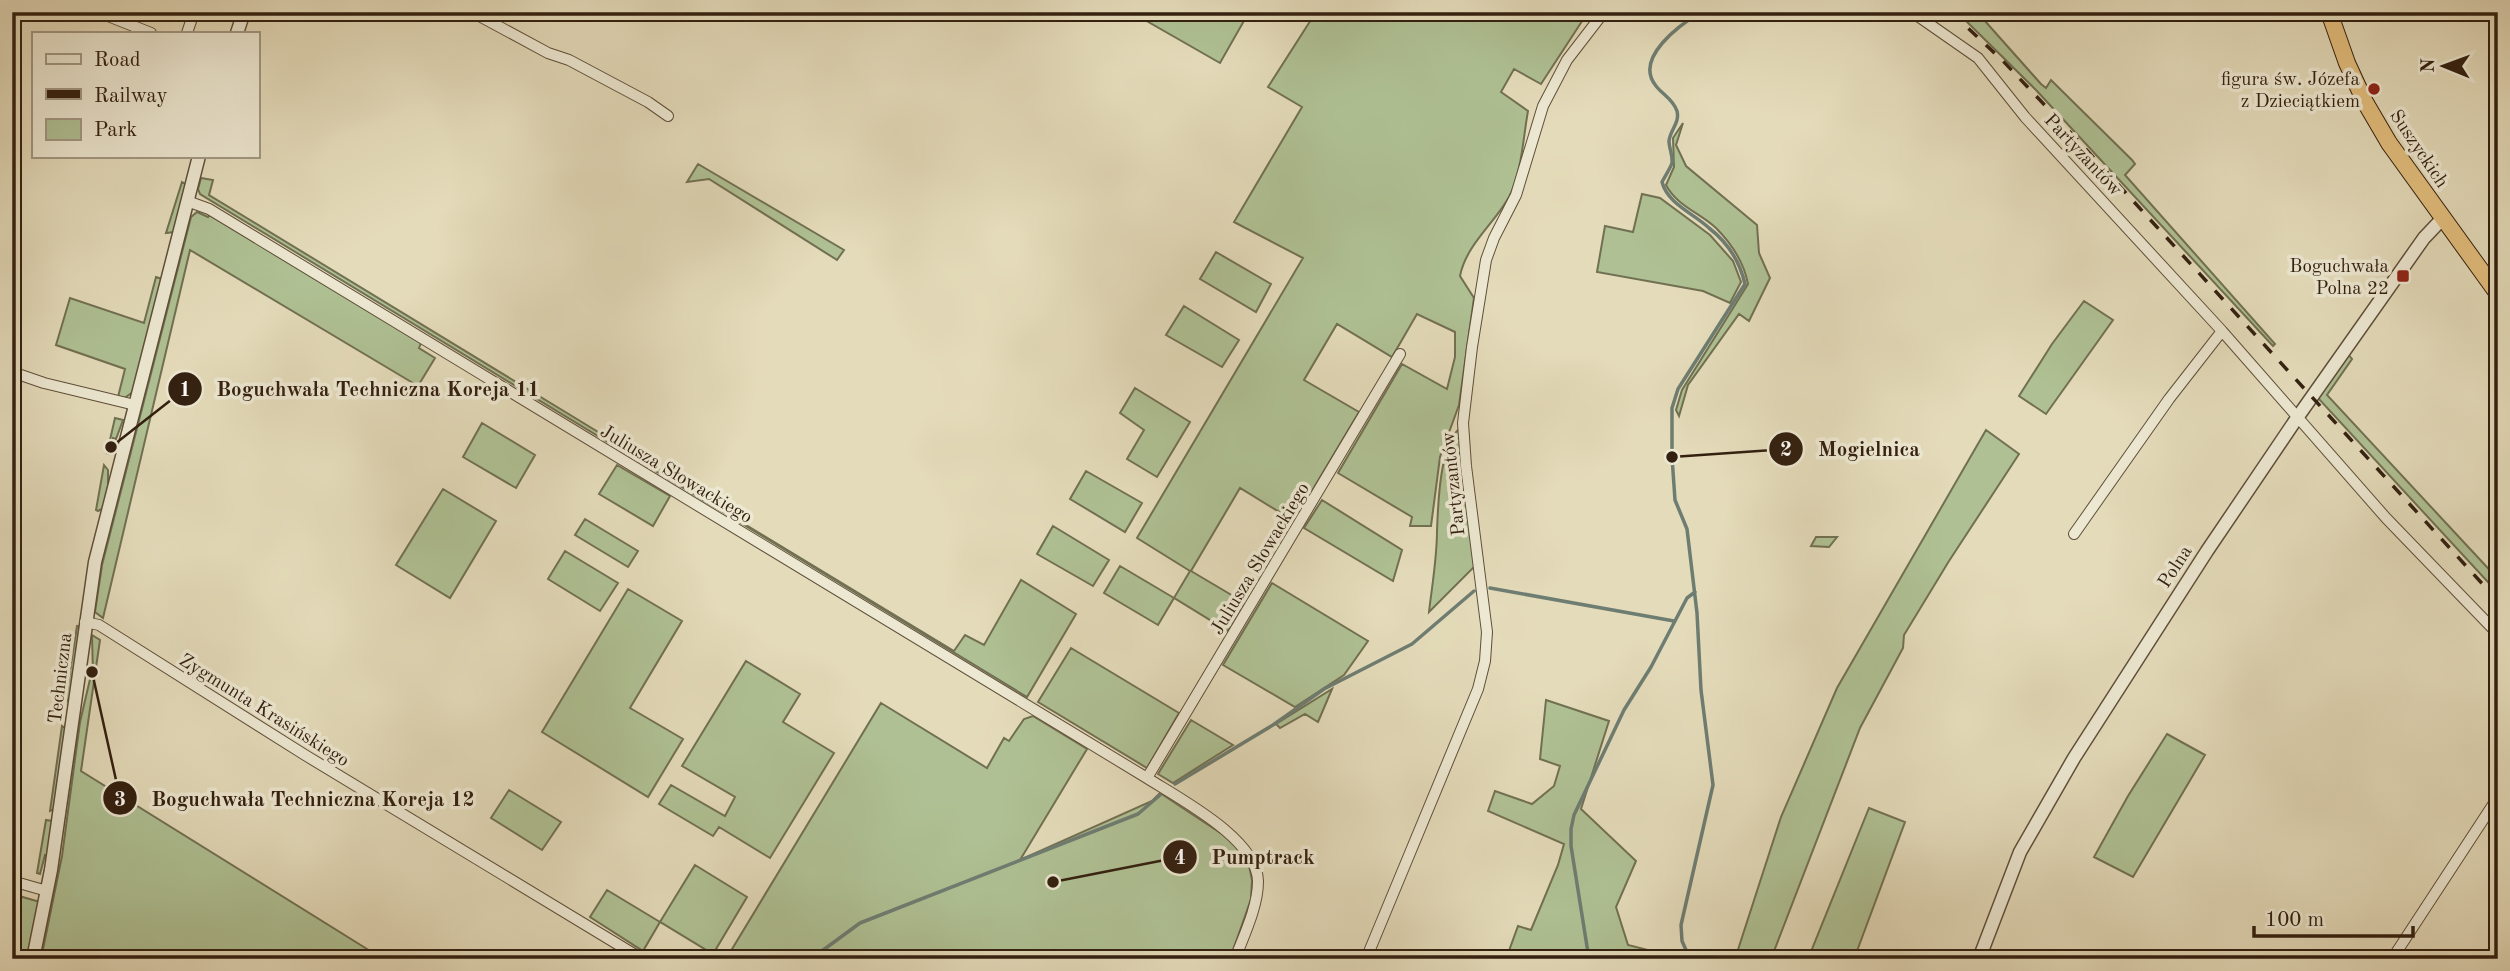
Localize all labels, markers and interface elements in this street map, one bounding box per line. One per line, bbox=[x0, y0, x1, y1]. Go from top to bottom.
legend bbox=[32, 32, 259, 158]
north arrow bbox=[2408, 32, 2478, 102]
text: Road bbox=[94, 50, 141, 71]
text: N bbox=[2420, 58, 2439, 73]
place label: figura św. Józefa z Dzieciątkiem bbox=[2221, 71, 2361, 112]
marker: figura św. Józefa z Dzieciątkiem bbox=[2366, 81, 2382, 97]
text: Railway bbox=[94, 86, 168, 107]
street label: Suszyckich bbox=[2385, 107, 2451, 192]
street label: Partyzantów bbox=[2040, 111, 2125, 201]
text: Park bbox=[94, 120, 137, 141]
place label: Boguchwała Polna 22 bbox=[2289, 258, 2390, 299]
marker: Boguchwała Polna 22 bbox=[2395, 268, 2411, 284]
callout: Boguchwała Techniczna Koreja 11 bbox=[167, 368, 554, 410]
text: 1 bbox=[179, 380, 191, 401]
text: Boguchwała Techniczna Koreja 11 bbox=[216, 380, 540, 401]
street label: Juliusza Słowackiego bbox=[596, 422, 755, 528]
callout: Mogielnica bbox=[1769, 428, 1934, 470]
street label: Partyzantów bbox=[1440, 431, 1469, 537]
text: 2 bbox=[1780, 440, 1792, 461]
text: Mogielnica bbox=[1818, 440, 1920, 461]
street label: Juliusza Słowackiego bbox=[1208, 480, 1314, 639]
street label: Polna bbox=[2156, 542, 2197, 592]
street label: Techniczna bbox=[46, 631, 77, 725]
street label: Zygmunta Krasińskiego bbox=[175, 651, 352, 771]
callout: Boguchwała Techniczna Koreja 12 bbox=[102, 777, 489, 819]
text: 3 bbox=[114, 790, 126, 811]
text: Boguchwała Techniczna Koreja 12 bbox=[151, 790, 475, 811]
callout: Pumptrack bbox=[1162, 836, 1329, 878]
text: 4 bbox=[1174, 848, 1186, 869]
text: Pumptrack bbox=[1211, 848, 1315, 869]
scale bar bbox=[2254, 894, 2414, 938]
text: 100 m bbox=[2265, 910, 2324, 931]

